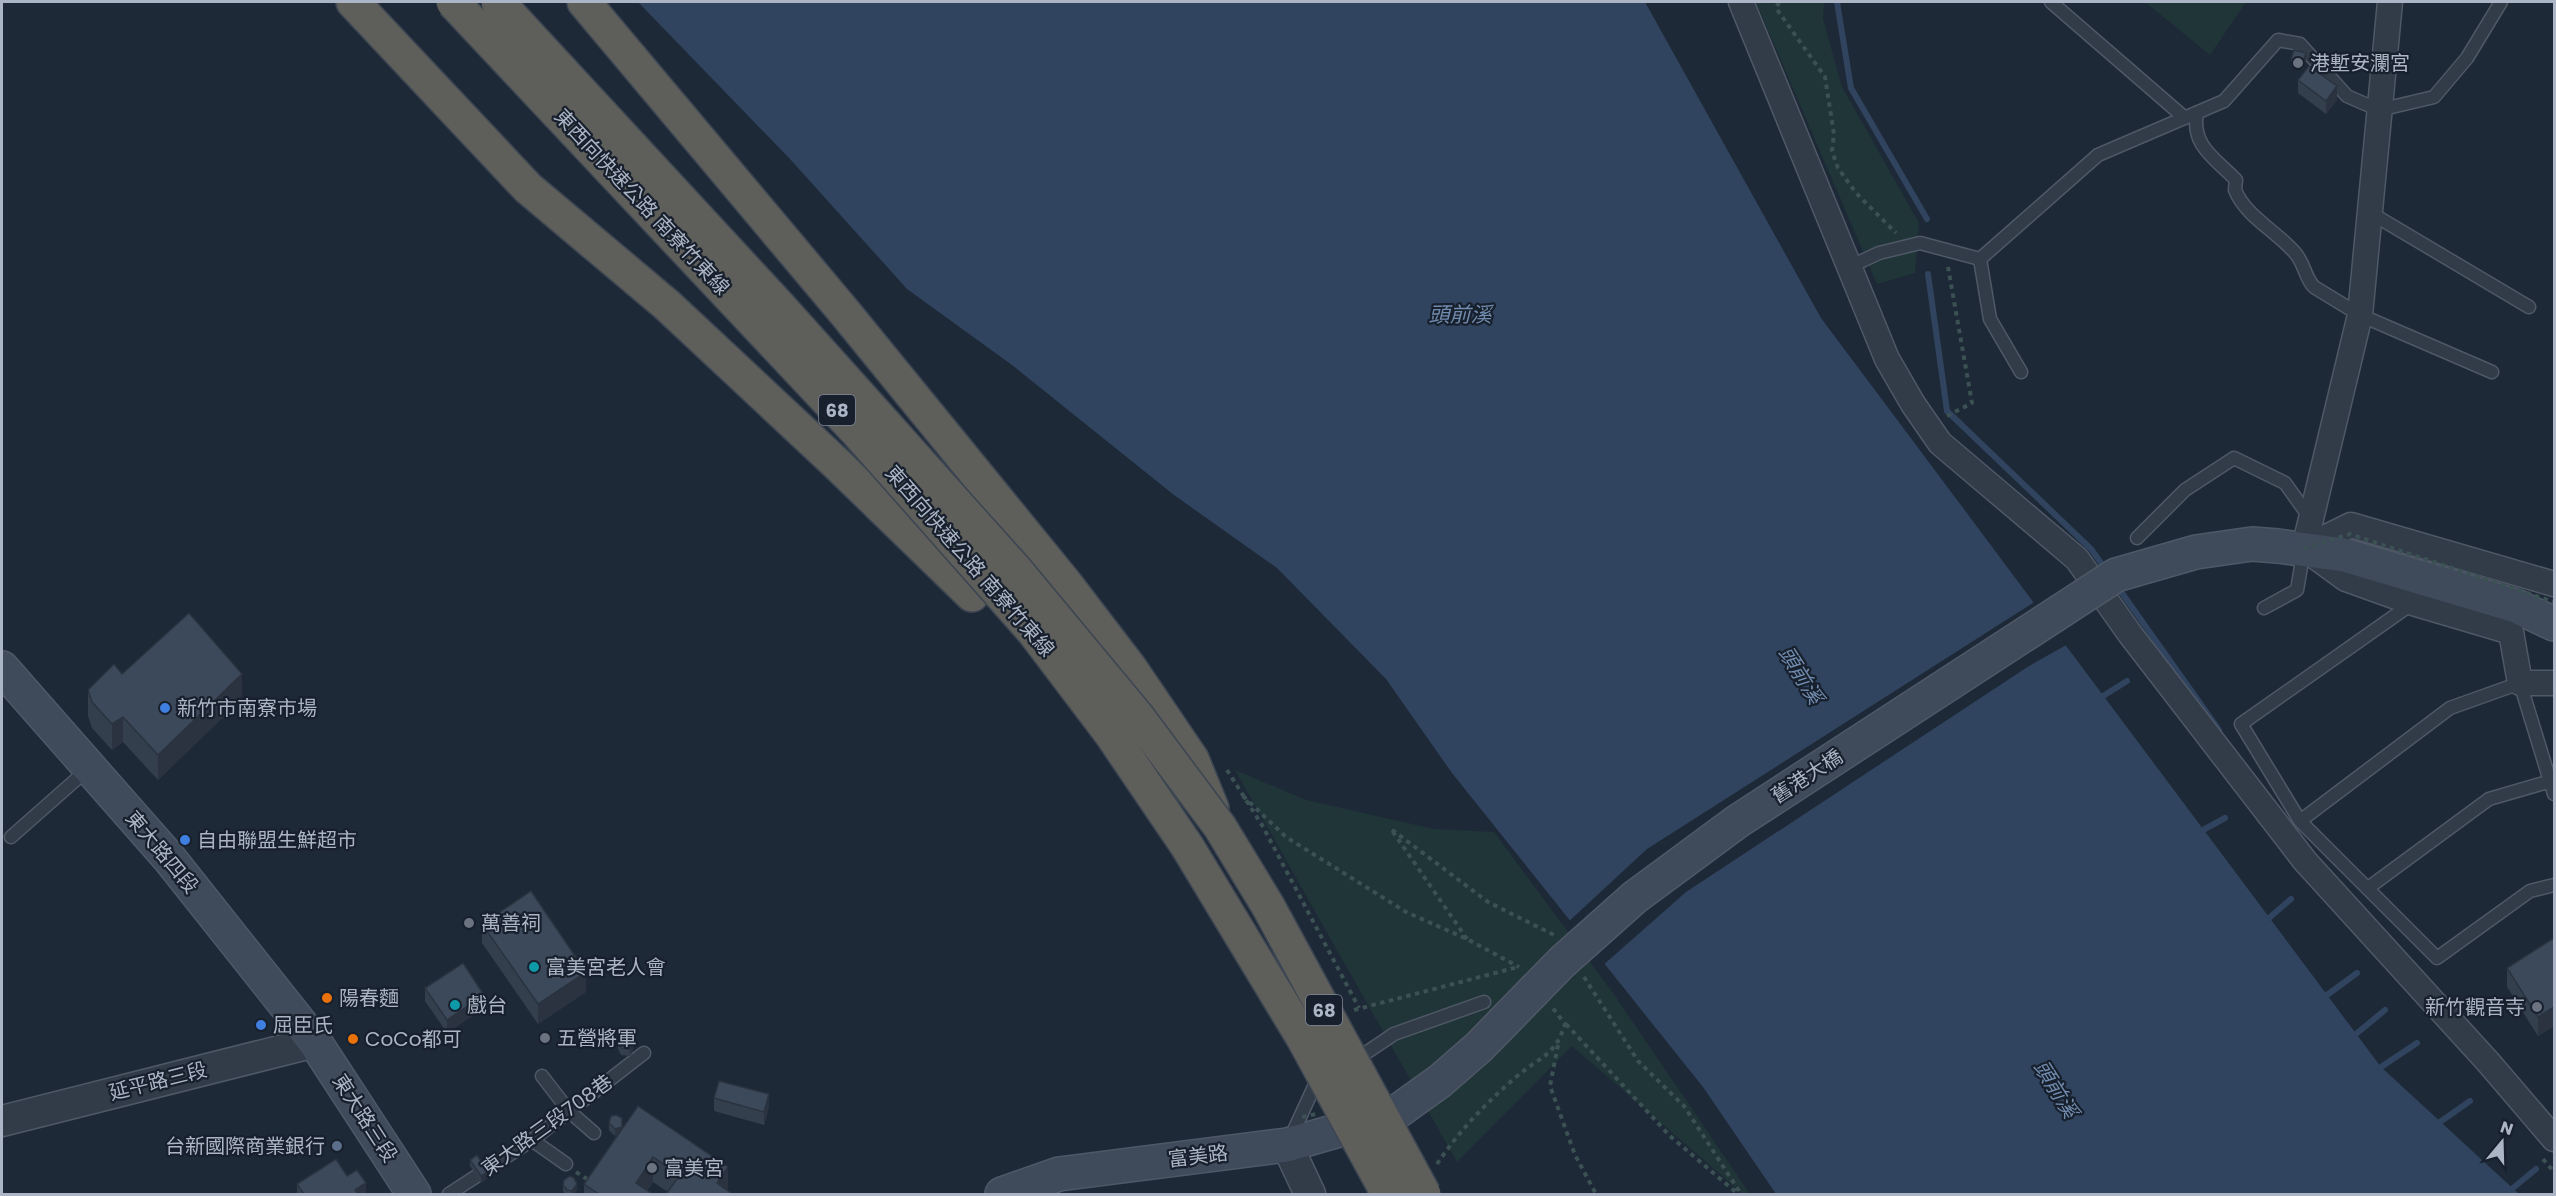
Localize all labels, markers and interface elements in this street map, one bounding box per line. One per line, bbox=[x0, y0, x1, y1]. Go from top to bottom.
place label: 港塹安瀾宮 bbox=[2310, 49, 2410, 77]
marker: 港塹安瀾宮 bbox=[2291, 56, 2305, 70]
street label: 東西向快速公路 南寮竹東線 bbox=[548, 103, 736, 301]
water label: 頭前溪 bbox=[1429, 300, 1494, 329]
road number: 68 bbox=[819, 395, 855, 425]
street label: 東西向快速公路 南寮竹東線 bbox=[879, 459, 1061, 663]
water label: 頭前溪 bbox=[1772, 641, 1832, 712]
place label: 新竹市南寮市場 bbox=[177, 694, 317, 722]
marker: 新竹市南寮市場 bbox=[158, 701, 172, 715]
street label: 舊港大橋 bbox=[1766, 742, 1848, 810]
street label: 東大路四段 bbox=[119, 805, 205, 899]
place label: 自由聯盟生鮮超市 bbox=[197, 826, 357, 854]
marker: 自由聯盟生鮮超市 bbox=[178, 833, 192, 847]
place label: 萬善祠 bbox=[481, 909, 541, 937]
marker: 萬善祠 bbox=[462, 916, 476, 930]
place label: 富美宮老人會 bbox=[546, 953, 666, 981]
marker: 富美宮老人會 bbox=[527, 960, 541, 974]
place label: 陽春麵 bbox=[339, 984, 399, 1012]
marker: 陽春麵 bbox=[320, 991, 334, 1005]
place label: 戲台 bbox=[467, 991, 507, 1019]
place label: 新竹觀音寺 bbox=[2425, 993, 2525, 1021]
road number: 68 bbox=[1306, 995, 1342, 1025]
marker: 戲台 bbox=[448, 998, 462, 1012]
marker: 新竹觀音寺 bbox=[2530, 1000, 2544, 1014]
place label: 屈臣氏 bbox=[273, 1011, 333, 1039]
marker: 屈臣氏 bbox=[254, 1018, 268, 1032]
place label: 五營將軍 bbox=[557, 1024, 637, 1052]
place label: CoCo都可 bbox=[365, 1025, 461, 1053]
marker: 五營將軍 bbox=[538, 1031, 552, 1045]
marker: CoCo都可 bbox=[346, 1032, 360, 1046]
street label: 延平路三段 bbox=[106, 1055, 210, 1107]
water label: 頭前溪 bbox=[2027, 1055, 2087, 1126]
street label: 東大路三段 bbox=[326, 1068, 404, 1168]
street label: 東大路三段708巷 bbox=[476, 1068, 618, 1182]
north arrow bbox=[2472, 1112, 2532, 1172]
text: N bbox=[2497, 1115, 2516, 1141]
place label: 台新國際商業銀行 bbox=[165, 1132, 325, 1160]
street label: 富美路 bbox=[1167, 1138, 1229, 1174]
marker: 台新國際商業銀行 bbox=[330, 1139, 344, 1153]
place label: 富美宮 bbox=[664, 1154, 724, 1182]
marker: 富美宮 bbox=[645, 1161, 659, 1175]

